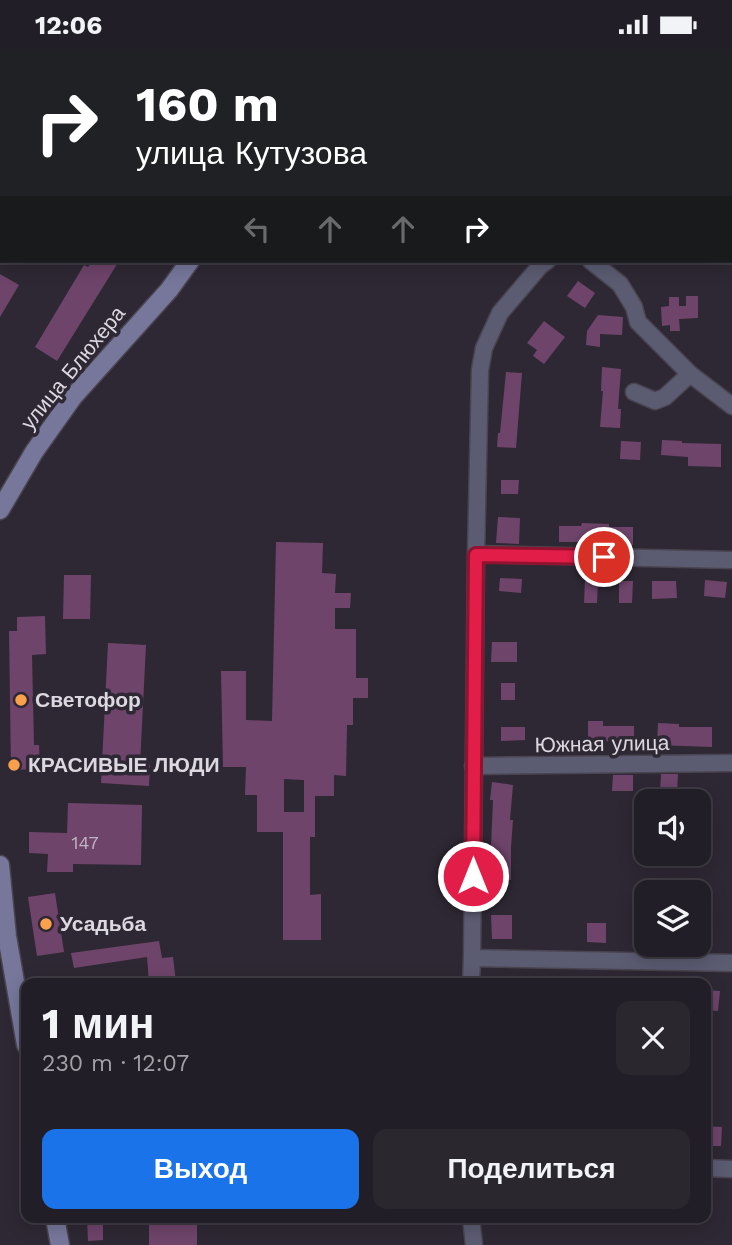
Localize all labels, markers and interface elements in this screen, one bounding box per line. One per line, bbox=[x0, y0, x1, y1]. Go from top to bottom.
text: 12:06 bbox=[35, 10, 102, 40]
text: 160 m bbox=[136, 75, 279, 133]
icon: right bbox=[21, 77, 112, 168]
text: улица Кутузова bbox=[136, 134, 367, 172]
icon: left bbox=[238, 210, 276, 248]
icon: ahead bbox=[311, 210, 349, 248]
icon: ahead bbox=[384, 210, 422, 248]
icon: right bbox=[457, 210, 495, 248]
street label: улица Блюхера bbox=[15, 301, 130, 434]
pin bbox=[574, 527, 634, 587]
icon: arrive bbox=[585, 538, 623, 576]
place label: Светофор bbox=[35, 687, 141, 712]
marker: Светофор bbox=[13, 692, 29, 708]
street label: Южная улица bbox=[534, 730, 670, 757]
place label: КРАСИВЫЕ ЛЮДИ bbox=[28, 752, 220, 777]
marker: КРАСИВЫЕ ЛЮДИ bbox=[6, 757, 22, 773]
map controls bbox=[634, 789, 711, 957]
button: sound bbox=[634, 789, 711, 866]
house number: 147 bbox=[71, 832, 99, 853]
position arrow bbox=[436, 839, 510, 913]
button: layers bbox=[634, 880, 711, 957]
place label: Усадьба bbox=[60, 911, 147, 936]
marker: Усадьба bbox=[38, 916, 54, 932]
text: 1 мин bbox=[42, 999, 154, 1048]
button: close bbox=[616, 1001, 690, 1075]
text: 230 m · 12:07 bbox=[42, 1050, 189, 1077]
button: Выход bbox=[42, 1129, 359, 1209]
button: Поделиться bbox=[373, 1129, 690, 1209]

